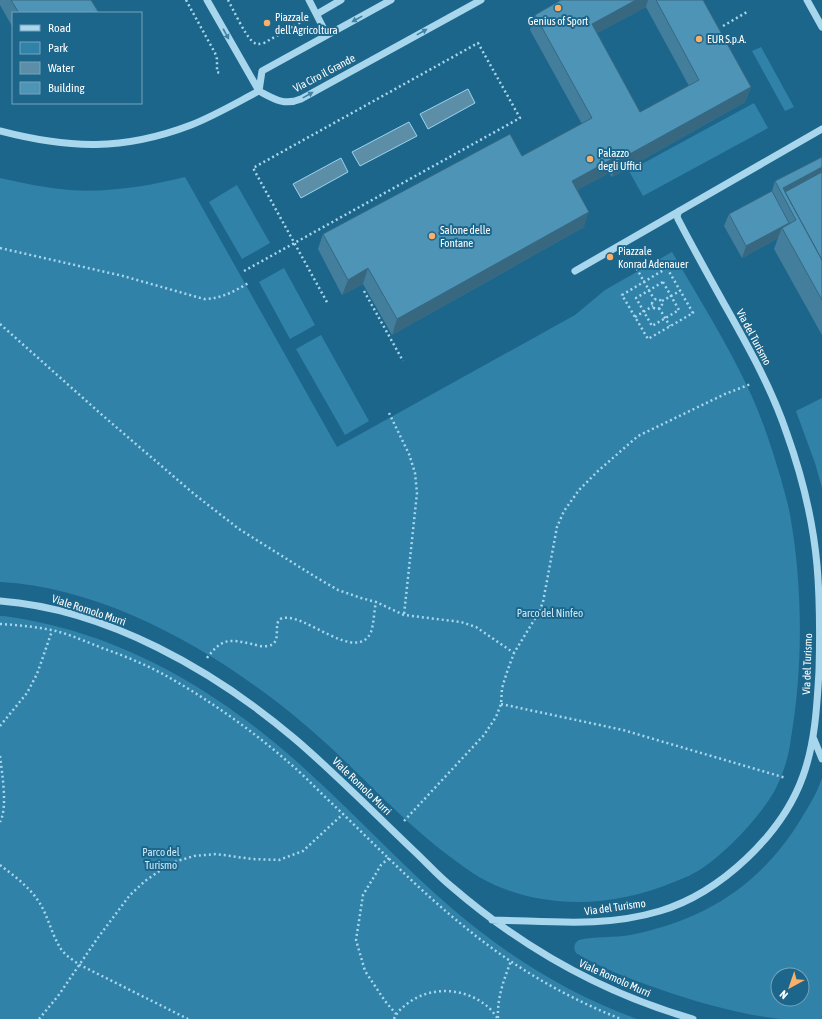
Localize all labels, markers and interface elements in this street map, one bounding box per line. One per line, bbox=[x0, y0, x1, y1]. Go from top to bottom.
marker: Genius of Sport bbox=[553, 3, 563, 13]
place label: Piazzale dell'Agricoltura bbox=[275, 11, 338, 36]
legend bbox=[12, 12, 142, 104]
one-way arrow bbox=[351, 15, 363, 22]
place label: Genius of Sport bbox=[528, 15, 588, 27]
marker: Piazzale dell'Agricoltura bbox=[262, 18, 272, 28]
text: Road bbox=[48, 21, 71, 35]
one-way arrow bbox=[223, 28, 230, 40]
one-way arrow bbox=[416, 29, 428, 36]
place label: EUR S.p.A. bbox=[707, 33, 746, 45]
marker: EUR S.p.A. bbox=[694, 34, 704, 44]
text: Park bbox=[48, 41, 69, 55]
street label: Via Ciro il Grande bbox=[291, 52, 357, 94]
text: Water bbox=[48, 61, 75, 75]
text: Building bbox=[48, 81, 86, 95]
one-way arrow bbox=[302, 92, 314, 98]
place label: Palazzo degli Uffici bbox=[598, 147, 641, 172]
marker: Palazzo degli Uffici bbox=[585, 154, 595, 164]
place label: Salone delle Fontane bbox=[440, 224, 490, 249]
marker: Salone delle Fontane bbox=[427, 231, 437, 241]
place label: Piazzale Konrad Adenauer bbox=[618, 245, 689, 270]
marker: Piazzale Konrad Adenauer bbox=[605, 252, 615, 262]
street label: Via del Turismo bbox=[734, 307, 774, 367]
street label: Viale Romolo Murri bbox=[50, 592, 128, 628]
park label: Parco del Ninfeo bbox=[517, 607, 583, 619]
street label: Via del Turismo bbox=[800, 633, 814, 695]
street label: Viale Romolo Murri bbox=[330, 755, 394, 817]
park label: Parco del Turismo bbox=[142, 846, 180, 871]
street label: Via del Turismo bbox=[584, 897, 646, 917]
street label: Viale Romolo Murri bbox=[577, 957, 653, 999]
north arrow bbox=[770, 967, 810, 1007]
text: N bbox=[777, 988, 790, 1001]

